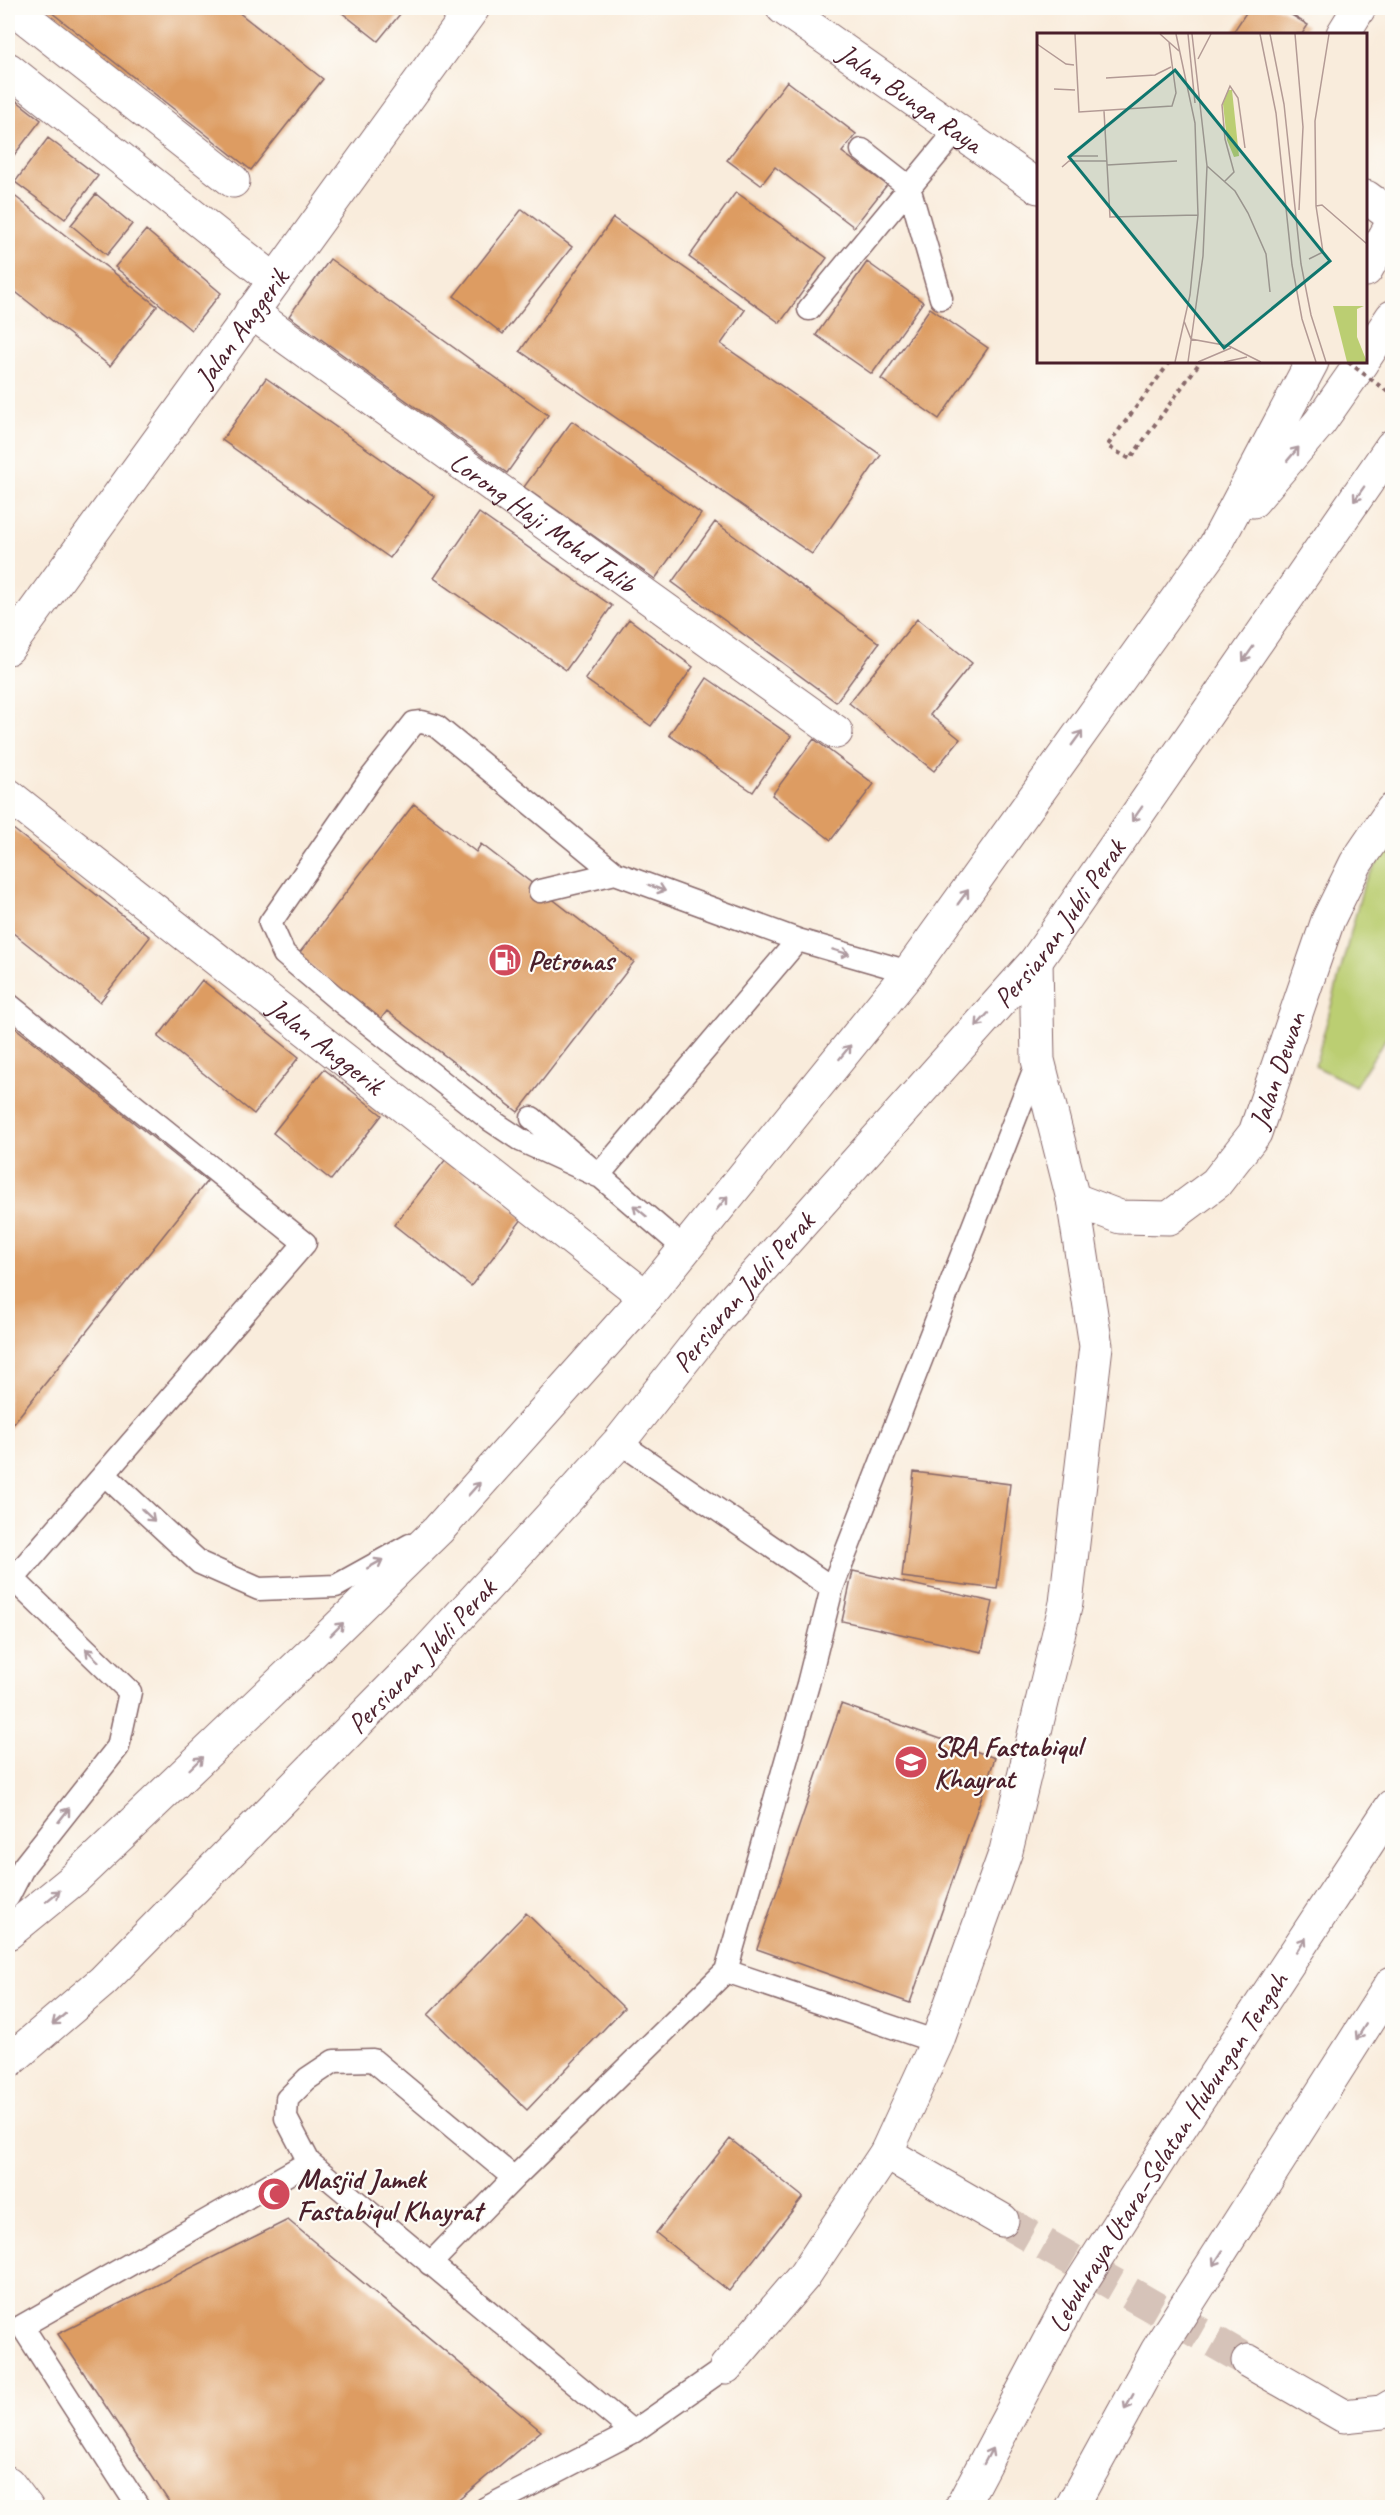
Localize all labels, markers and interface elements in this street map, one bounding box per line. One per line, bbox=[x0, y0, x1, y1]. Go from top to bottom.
inset map bbox=[1037, 33, 1367, 363]
street label: Jalan Bunga Raya bbox=[830, 34, 991, 162]
street label: Jalan Anggerik bbox=[186, 260, 297, 395]
street label: Lorong Haji Mohd Talib bbox=[443, 444, 644, 602]
one-way arrow bbox=[1286, 447, 1300, 462]
one-way arrow bbox=[1353, 485, 1365, 502]
one-way arrow bbox=[1242, 646, 1254, 662]
one-way arrow bbox=[1071, 731, 1083, 747]
one-way arrow bbox=[1131, 806, 1143, 822]
street label: Persiaran Jubli Perak bbox=[986, 831, 1134, 1015]
one-way arrow bbox=[647, 883, 666, 894]
one-way arrow bbox=[957, 889, 969, 905]
fuel station icon: Petronas bbox=[487, 942, 523, 978]
place label: Petronas bbox=[528, 943, 617, 978]
one-way arrow bbox=[831, 947, 850, 958]
street label: Jalan Anggerik bbox=[260, 988, 393, 1104]
street label: Jalan Dewan bbox=[1240, 1006, 1314, 1135]
one-way arrow bbox=[975, 1013, 989, 1028]
one-way arrow bbox=[838, 1044, 851, 1060]
one-way arrow bbox=[715, 1196, 729, 1211]
street label: Persiaran Jubli Perak bbox=[664, 1203, 823, 1379]
one-way arrow bbox=[632, 1205, 648, 1218]
one-way arrow bbox=[467, 1482, 481, 1497]
one-way arrow bbox=[140, 1508, 155, 1522]
one-way arrow bbox=[366, 1558, 384, 1569]
street label: Persiaran Jubli Perak bbox=[340, 1570, 505, 1741]
one-way arrow bbox=[329, 1621, 344, 1636]
one-way arrow bbox=[85, 1648, 100, 1663]
place label: SRA Fastabiqul Khayrat bbox=[934, 1729, 1087, 1797]
school or university icon: SRA Fastabiqul Khayrat bbox=[893, 1744, 929, 1780]
one-way arrow bbox=[188, 1756, 203, 1770]
one-way arrow bbox=[58, 1807, 71, 1823]
one-way arrow bbox=[45, 1889, 61, 1902]
one-way arrow bbox=[1294, 1937, 1307, 1954]
street label: Lebuhraya Utara–Selatan Hubungan Tengah bbox=[1040, 1964, 1297, 2338]
one-way arrow bbox=[51, 2012, 67, 2025]
one-way arrow bbox=[1355, 2024, 1368, 2041]
place label: Masjid Jamek Fastabiqul Khayrat bbox=[297, 2161, 487, 2228]
mosque icon: Masjid Jamek Fastabiqul Khayrat bbox=[256, 2176, 292, 2212]
one-way arrow bbox=[1211, 2249, 1223, 2266]
one-way arrow bbox=[1123, 2393, 1135, 2410]
one-way arrow bbox=[982, 2448, 994, 2465]

